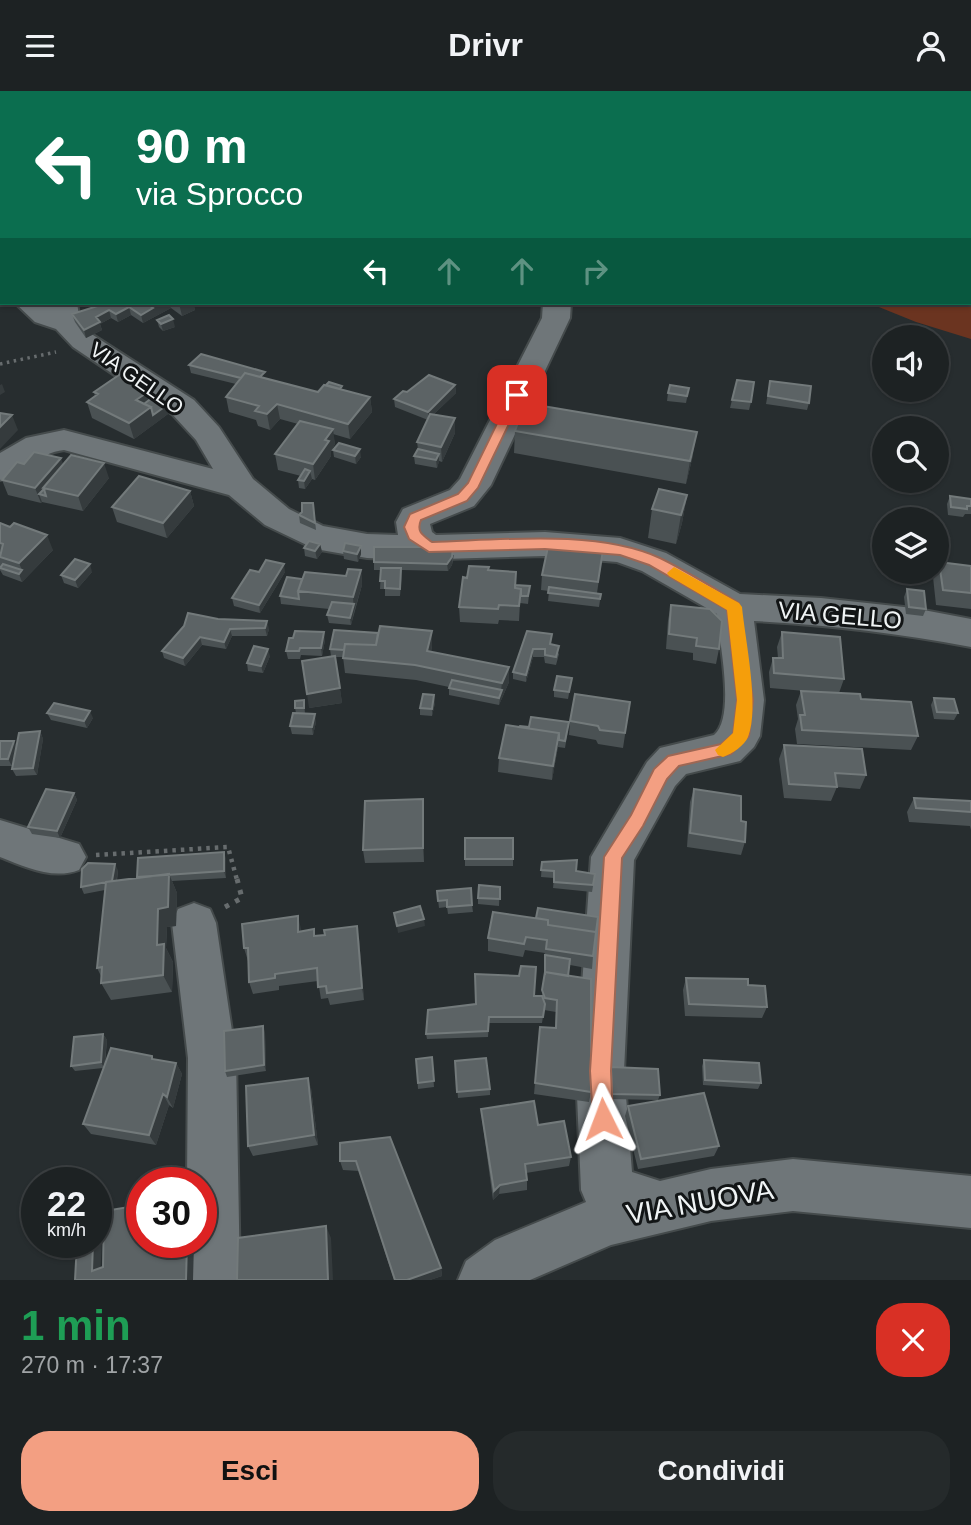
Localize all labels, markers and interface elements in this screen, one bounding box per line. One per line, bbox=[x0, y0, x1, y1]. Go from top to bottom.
icon: menu bbox=[21, 27, 59, 65]
text: Drivr bbox=[448, 27, 523, 63]
icon: person bbox=[912, 27, 950, 65]
icon: left bbox=[21, 119, 112, 210]
text: 90 m bbox=[136, 119, 248, 173]
text: via Sprocco bbox=[136, 176, 303, 212]
icon: left bbox=[357, 252, 395, 290]
icon: ahead bbox=[430, 252, 468, 290]
icon: ahead bbox=[503, 252, 541, 290]
icon: right bbox=[576, 252, 614, 290]
map controls bbox=[872, 325, 949, 584]
button: sound bbox=[872, 325, 949, 402]
street label: VIA GELLO bbox=[86, 337, 188, 419]
pin bbox=[487, 365, 547, 425]
icon: arrive bbox=[498, 376, 536, 414]
button: search bbox=[872, 416, 949, 493]
button: layers bbox=[872, 507, 949, 584]
street label: VIA GELLO bbox=[777, 596, 903, 634]
position arrow bbox=[566, 1082, 640, 1156]
speed limit sign: 30 bbox=[126, 1167, 217, 1258]
street label: VIA NUOVA bbox=[624, 1174, 776, 1230]
text: 22 bbox=[47, 1184, 86, 1223]
text: km/h bbox=[47, 1220, 86, 1240]
text: 1 min bbox=[21, 1302, 131, 1349]
button: close bbox=[876, 1303, 950, 1377]
text: 270 m · 17:37 bbox=[21, 1352, 163, 1378]
button: Esci bbox=[21, 1431, 479, 1511]
button: Condividi bbox=[493, 1431, 950, 1511]

